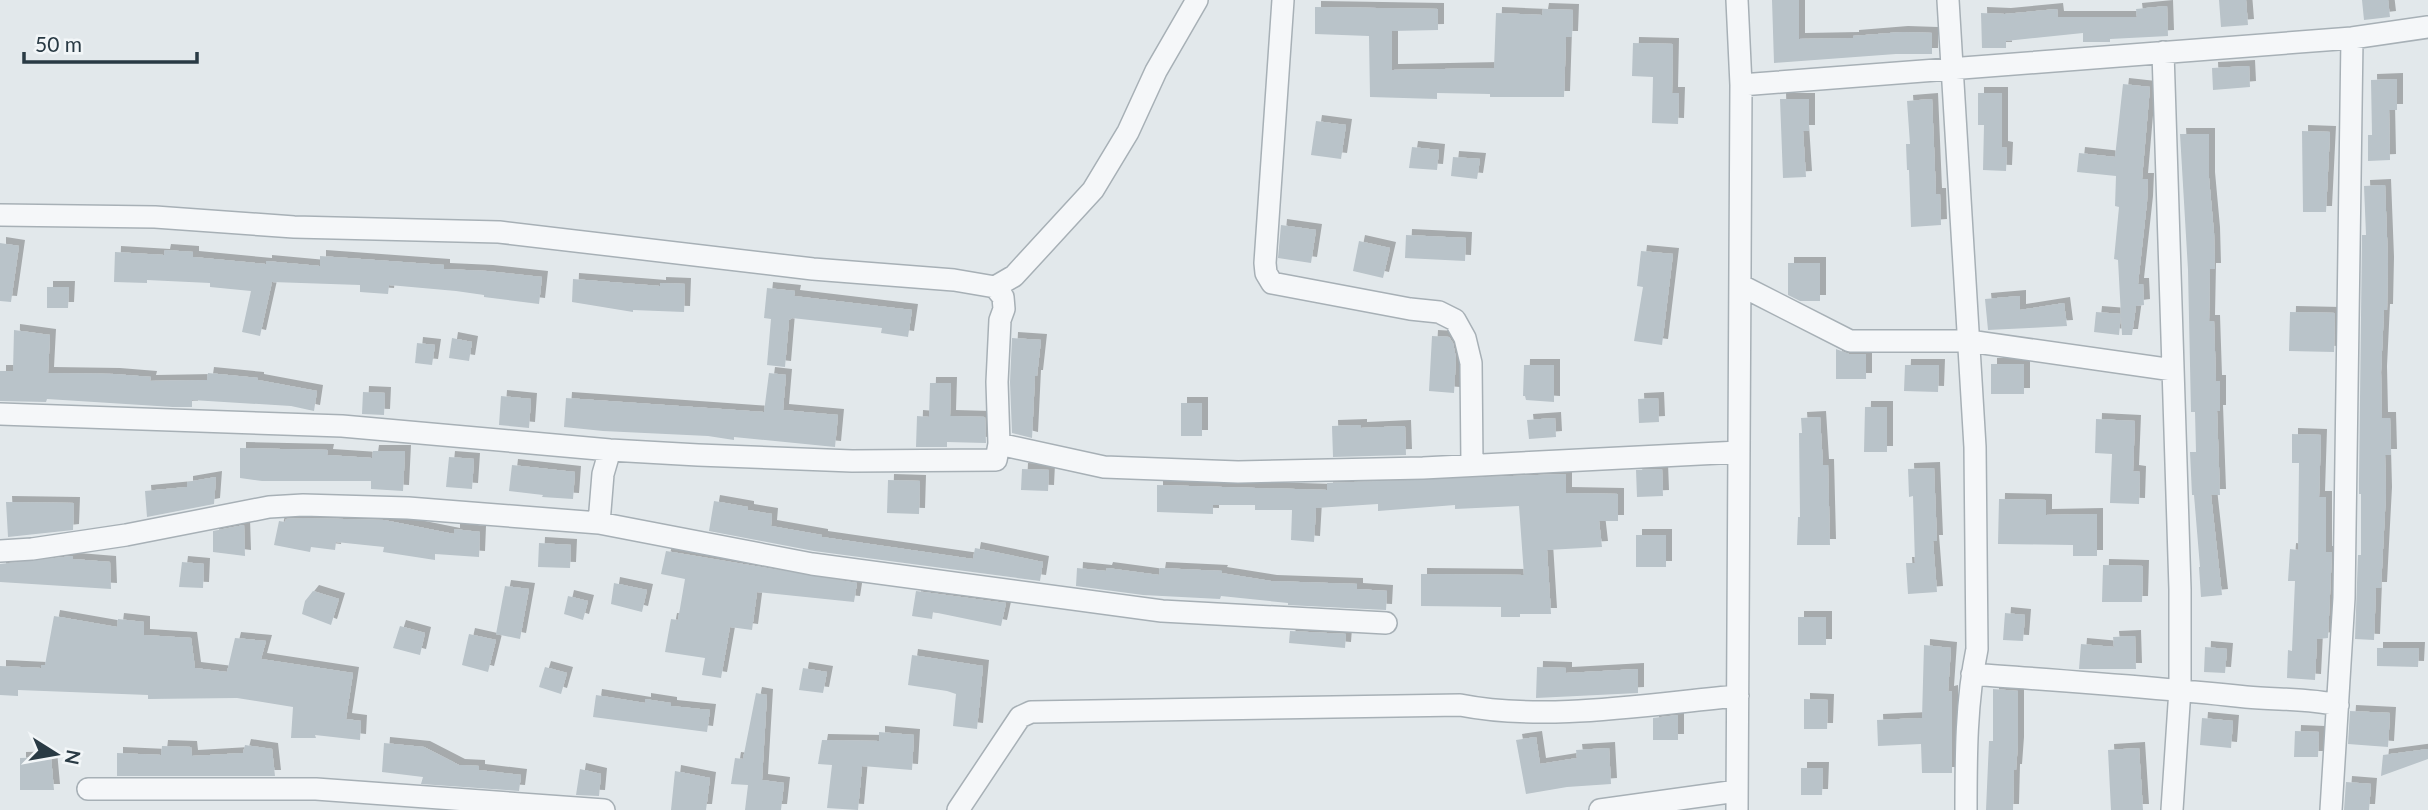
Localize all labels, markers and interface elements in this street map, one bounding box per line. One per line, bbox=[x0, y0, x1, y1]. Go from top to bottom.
scale bar bbox=[24, 21, 198, 65]
text: 50 m bbox=[35, 31, 82, 56]
north arrow bbox=[21, 719, 91, 789]
text: N bbox=[60, 748, 86, 767]

